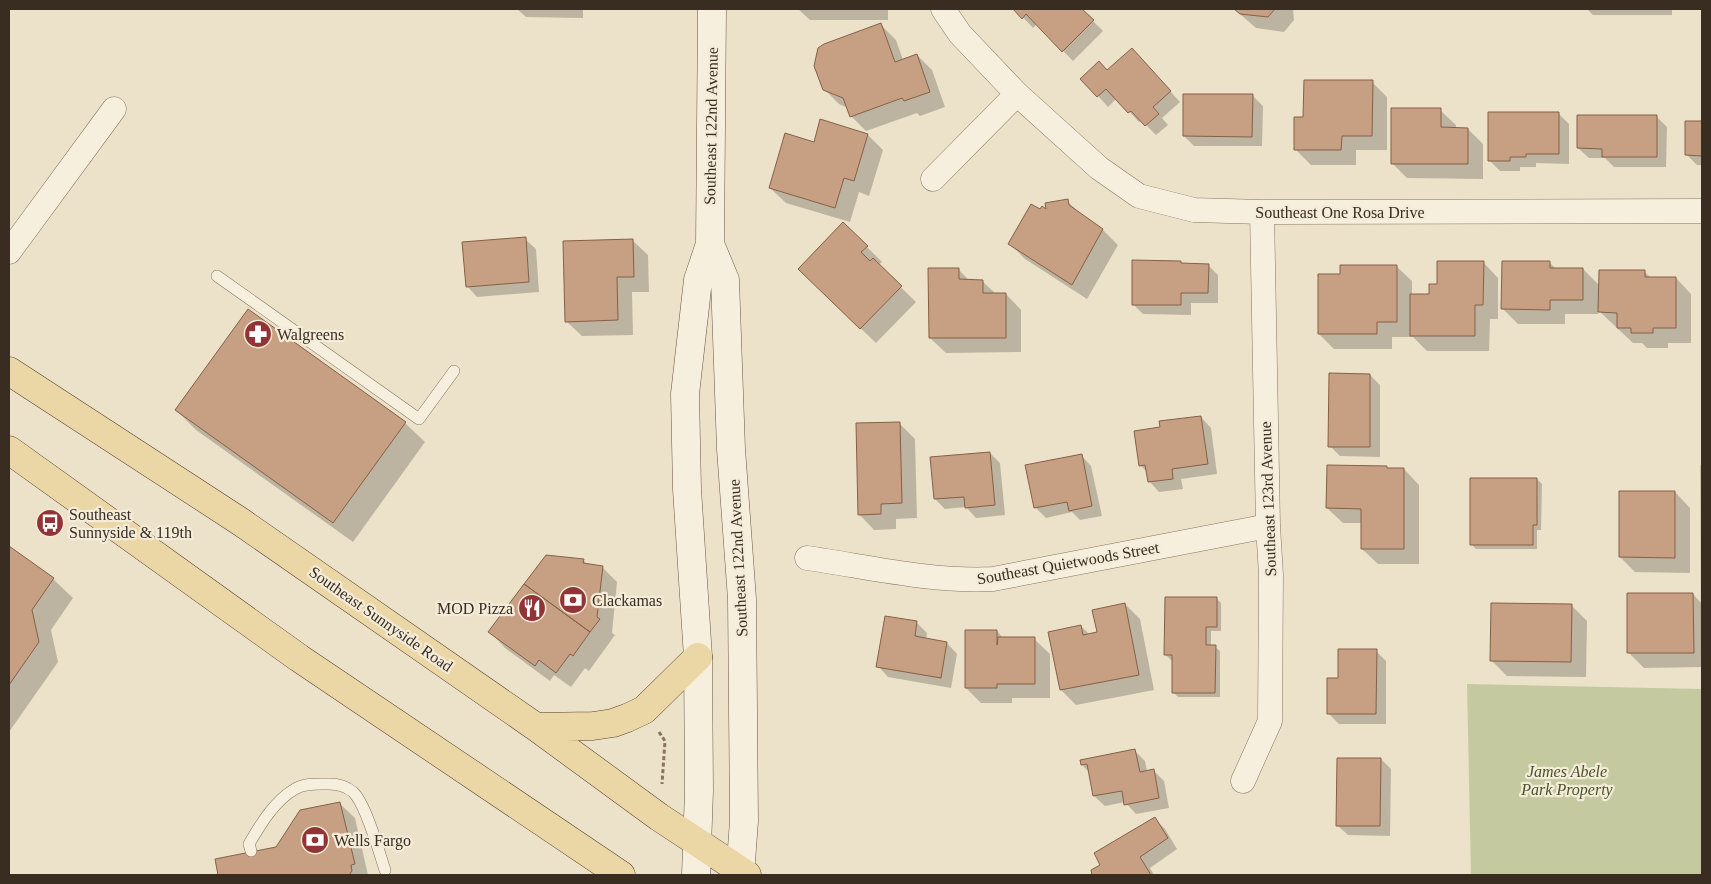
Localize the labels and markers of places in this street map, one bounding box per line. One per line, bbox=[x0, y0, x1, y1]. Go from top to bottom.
pharmacy icon: Walgreens bbox=[243, 319, 273, 349]
place label: Walgreens bbox=[277, 326, 344, 344]
place label: Southeast Sunnyside & 119th bbox=[69, 506, 192, 542]
bus stop icon: Southeast Sunnyside & 119th bbox=[35, 508, 65, 538]
bank icon: Clackamas bbox=[558, 585, 588, 615]
place label: Clackamas bbox=[592, 592, 662, 609]
restaurant icon: MOD Pizza bbox=[517, 593, 547, 623]
place label: MOD Pizza bbox=[437, 600, 513, 617]
bank icon: Wells Fargo bbox=[300, 825, 330, 855]
place label: Wells Fargo bbox=[334, 832, 411, 850]

